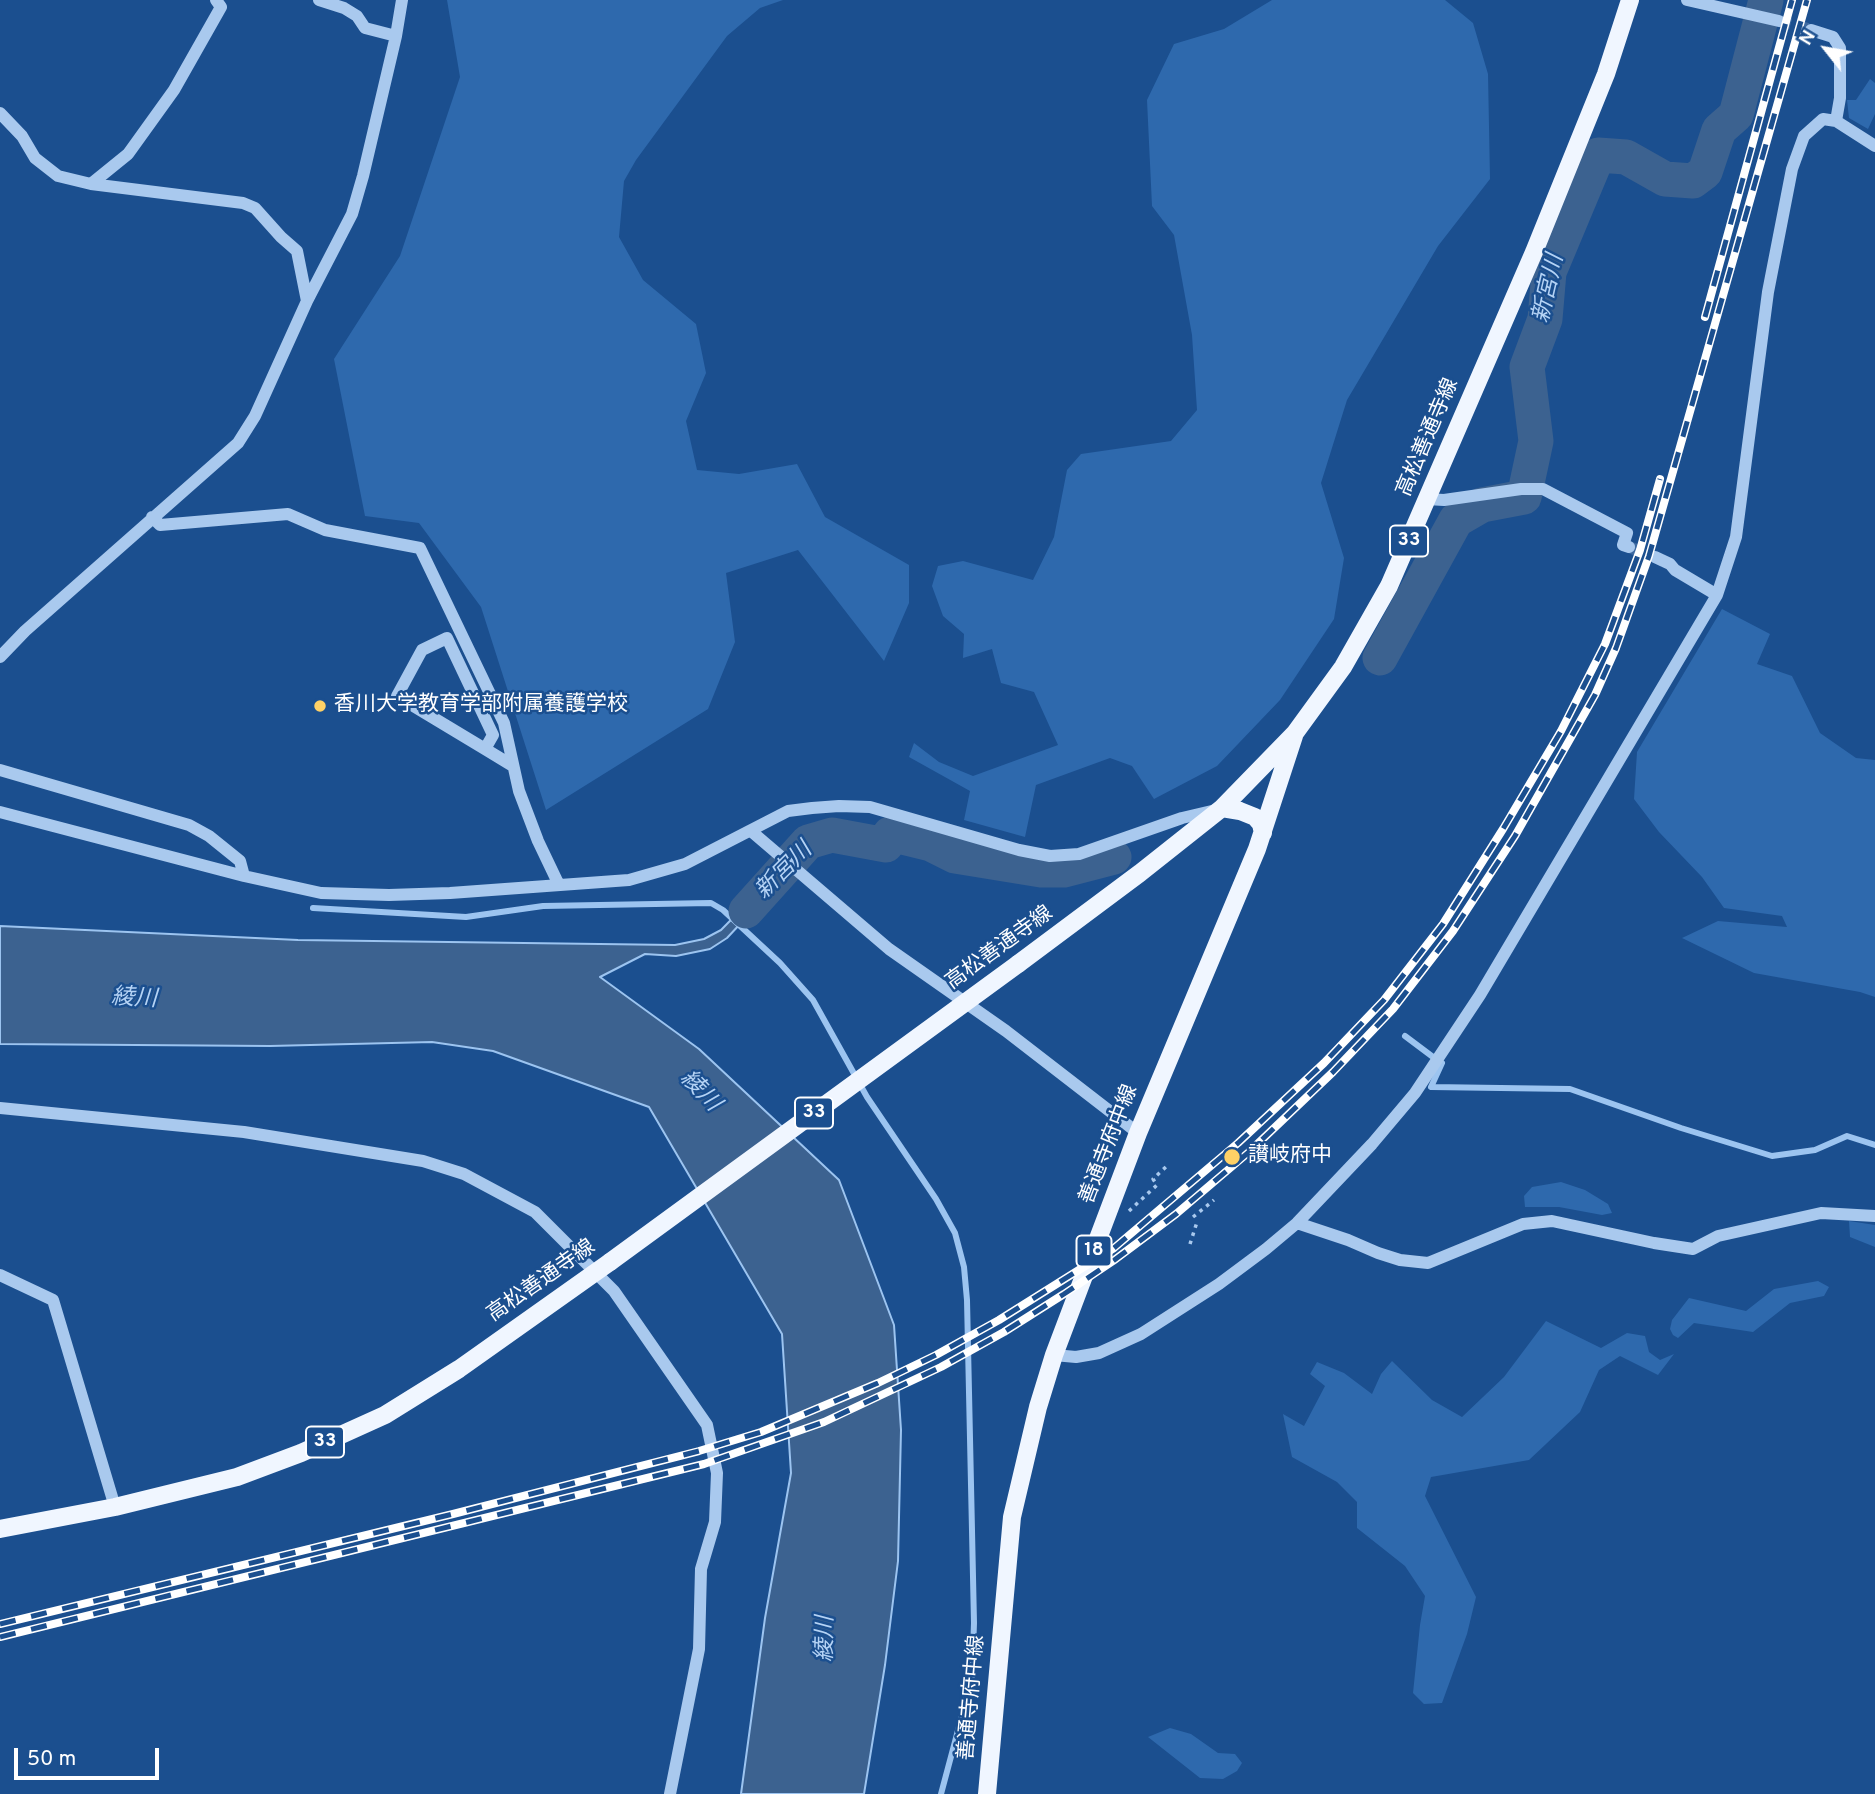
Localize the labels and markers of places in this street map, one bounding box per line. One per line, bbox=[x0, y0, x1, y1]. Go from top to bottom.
place label: 香川大学教育学部附属養護学校 bbox=[334, 693, 628, 719]
marker: 香川大学教育学部附属養護学校 bbox=[312, 698, 328, 714]
place label: 讃岐府中 bbox=[1248, 1144, 1332, 1170]
marker: 讃岐府中 bbox=[1222, 1147, 1242, 1167]

